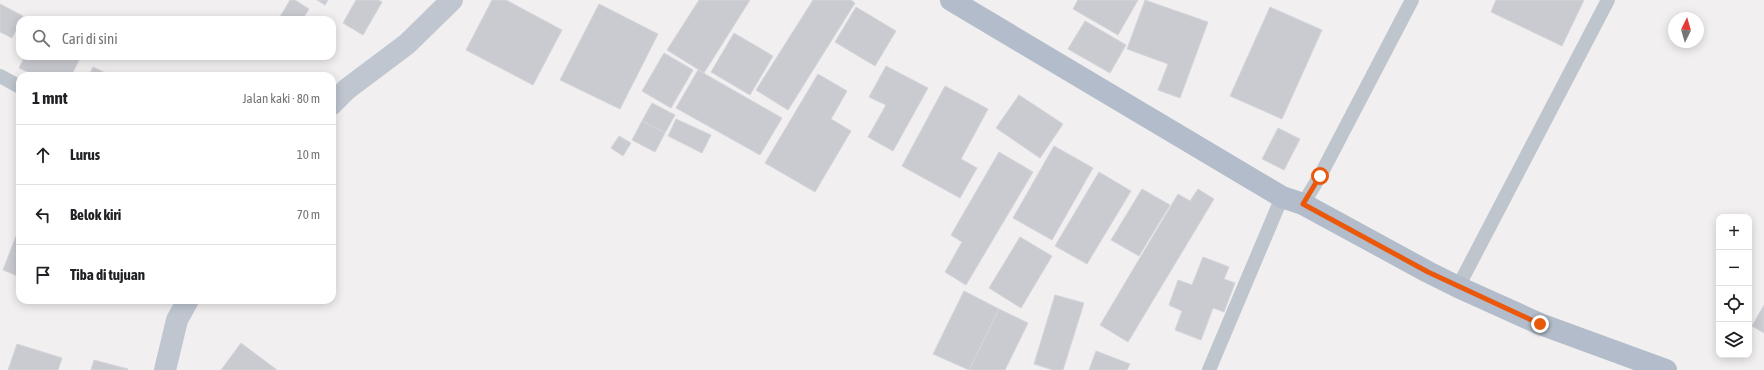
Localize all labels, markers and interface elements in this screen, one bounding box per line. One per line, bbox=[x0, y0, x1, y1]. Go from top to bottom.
north arrow bbox=[1668, 12, 1704, 48]
search box bbox=[16, 16, 336, 60]
icon: search bbox=[30, 27, 52, 49]
text: Cari di sini bbox=[62, 30, 118, 47]
text: 1 mnt bbox=[32, 88, 68, 108]
text: Jalan kaki · 80 m bbox=[242, 91, 320, 106]
icon: ahead bbox=[32, 144, 54, 166]
text: Lurus bbox=[70, 146, 100, 163]
text: 10 m bbox=[297, 147, 320, 162]
route start bbox=[1311, 167, 1329, 185]
icon: left bbox=[32, 204, 54, 226]
text: Belok kiri bbox=[70, 206, 121, 223]
text: 70 m bbox=[297, 207, 320, 222]
map controls bbox=[1716, 214, 1752, 358]
button: + bbox=[1716, 214, 1752, 250]
button: − bbox=[1716, 250, 1752, 286]
icon: arrive bbox=[32, 264, 54, 286]
text: Tiba di tujuan bbox=[70, 266, 145, 283]
button: locate bbox=[1716, 286, 1752, 322]
route end bbox=[1531, 315, 1549, 333]
button: layers bbox=[1716, 322, 1752, 358]

